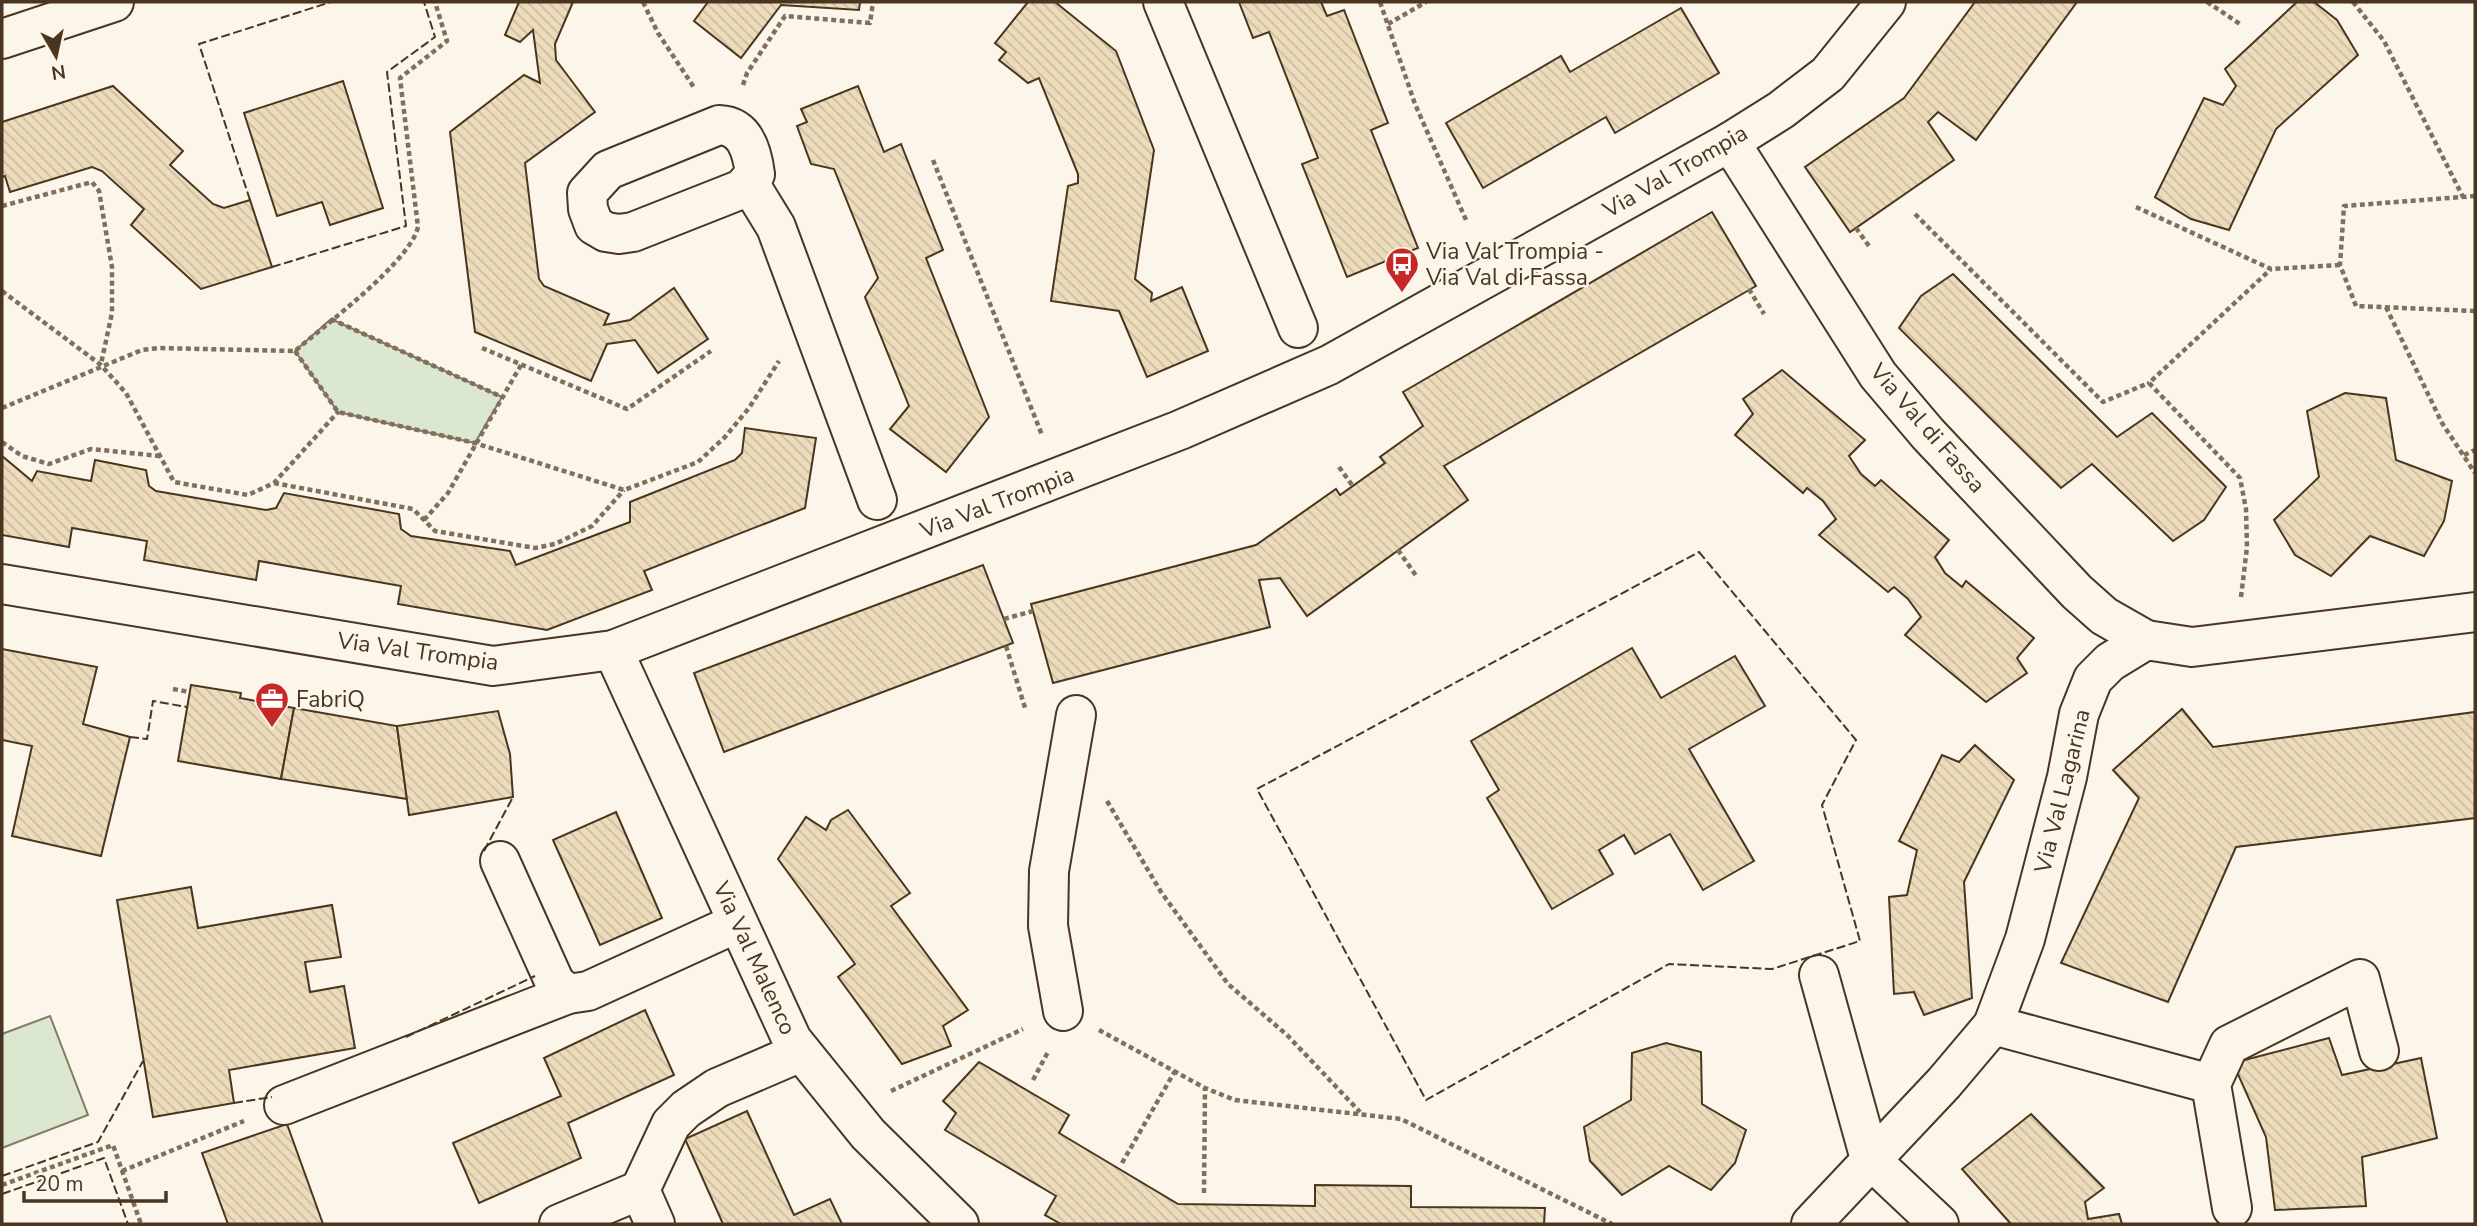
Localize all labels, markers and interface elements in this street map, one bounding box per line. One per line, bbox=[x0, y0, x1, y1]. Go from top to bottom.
north arrow bbox=[21, 21, 91, 91]
text: N bbox=[49, 58, 68, 86]
street label: Via Val Trompia bbox=[1596, 117, 1753, 226]
place label: Via Val Trompia - Via Val di Fassa bbox=[1425, 236, 1604, 293]
bus stop icon: Via Val Trompia - Via Val di Fassa bbox=[1383, 245, 1421, 294]
street label: Via Val di Fassa bbox=[1862, 356, 1992, 500]
street label: Via Val Trompia bbox=[915, 459, 1078, 546]
street label: Via Val Trompia bbox=[334, 625, 500, 678]
office icon: FabriQ bbox=[253, 680, 291, 729]
place label: FabriQ bbox=[296, 684, 365, 715]
street label: Via Val Lagarina bbox=[2027, 706, 2098, 877]
street label: Via Val Malenco bbox=[705, 876, 804, 1040]
scale bar bbox=[24, 1160, 166, 1204]
text: 20 m bbox=[35, 1170, 84, 1198]

